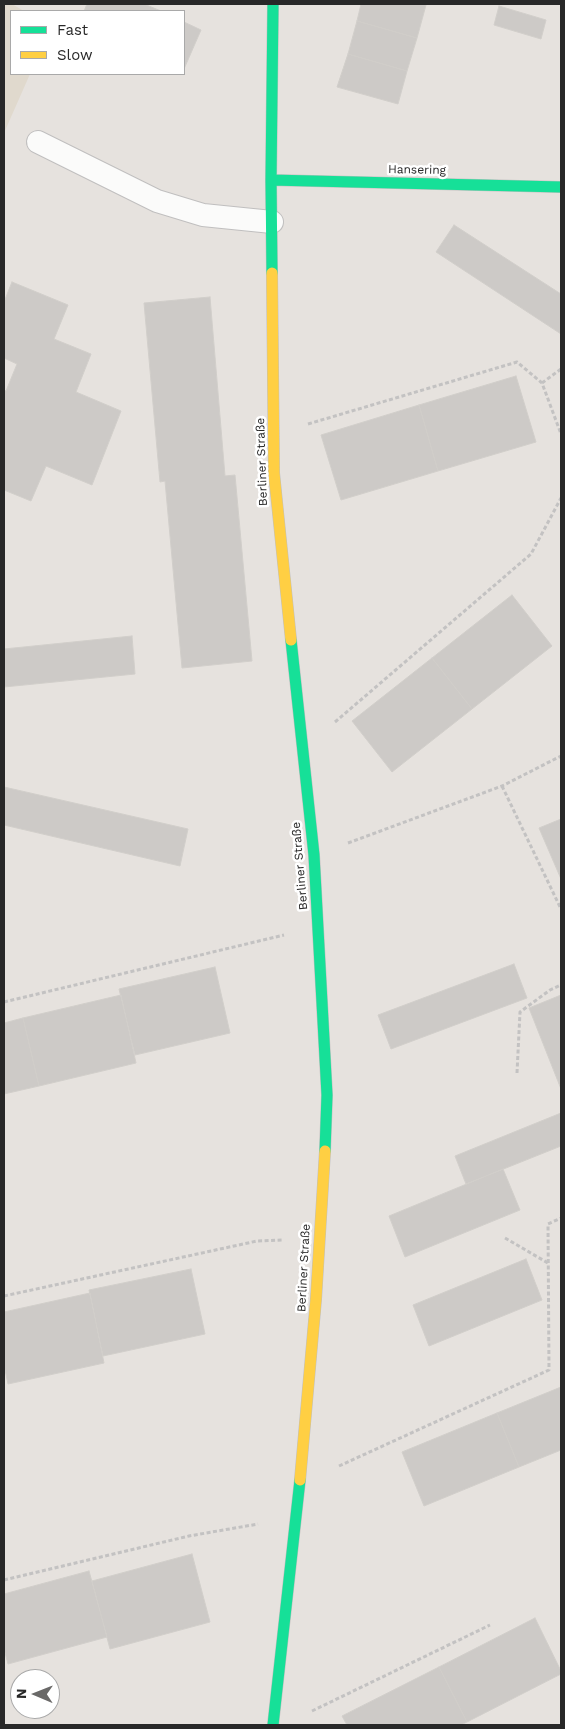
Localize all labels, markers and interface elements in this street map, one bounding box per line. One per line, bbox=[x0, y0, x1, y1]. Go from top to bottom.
legend bbox=[10, 10, 185, 75]
text: Fast bbox=[57, 21, 88, 39]
text: Slow bbox=[57, 46, 93, 64]
street label: Hansering bbox=[388, 162, 446, 178]
street label: Berliner Straße bbox=[253, 418, 271, 506]
street label: Berliner Straße bbox=[289, 821, 311, 911]
street label: Berliner Straße bbox=[294, 1223, 314, 1313]
north arrow bbox=[10, 1669, 60, 1719]
text: N bbox=[13, 1688, 29, 1699]

